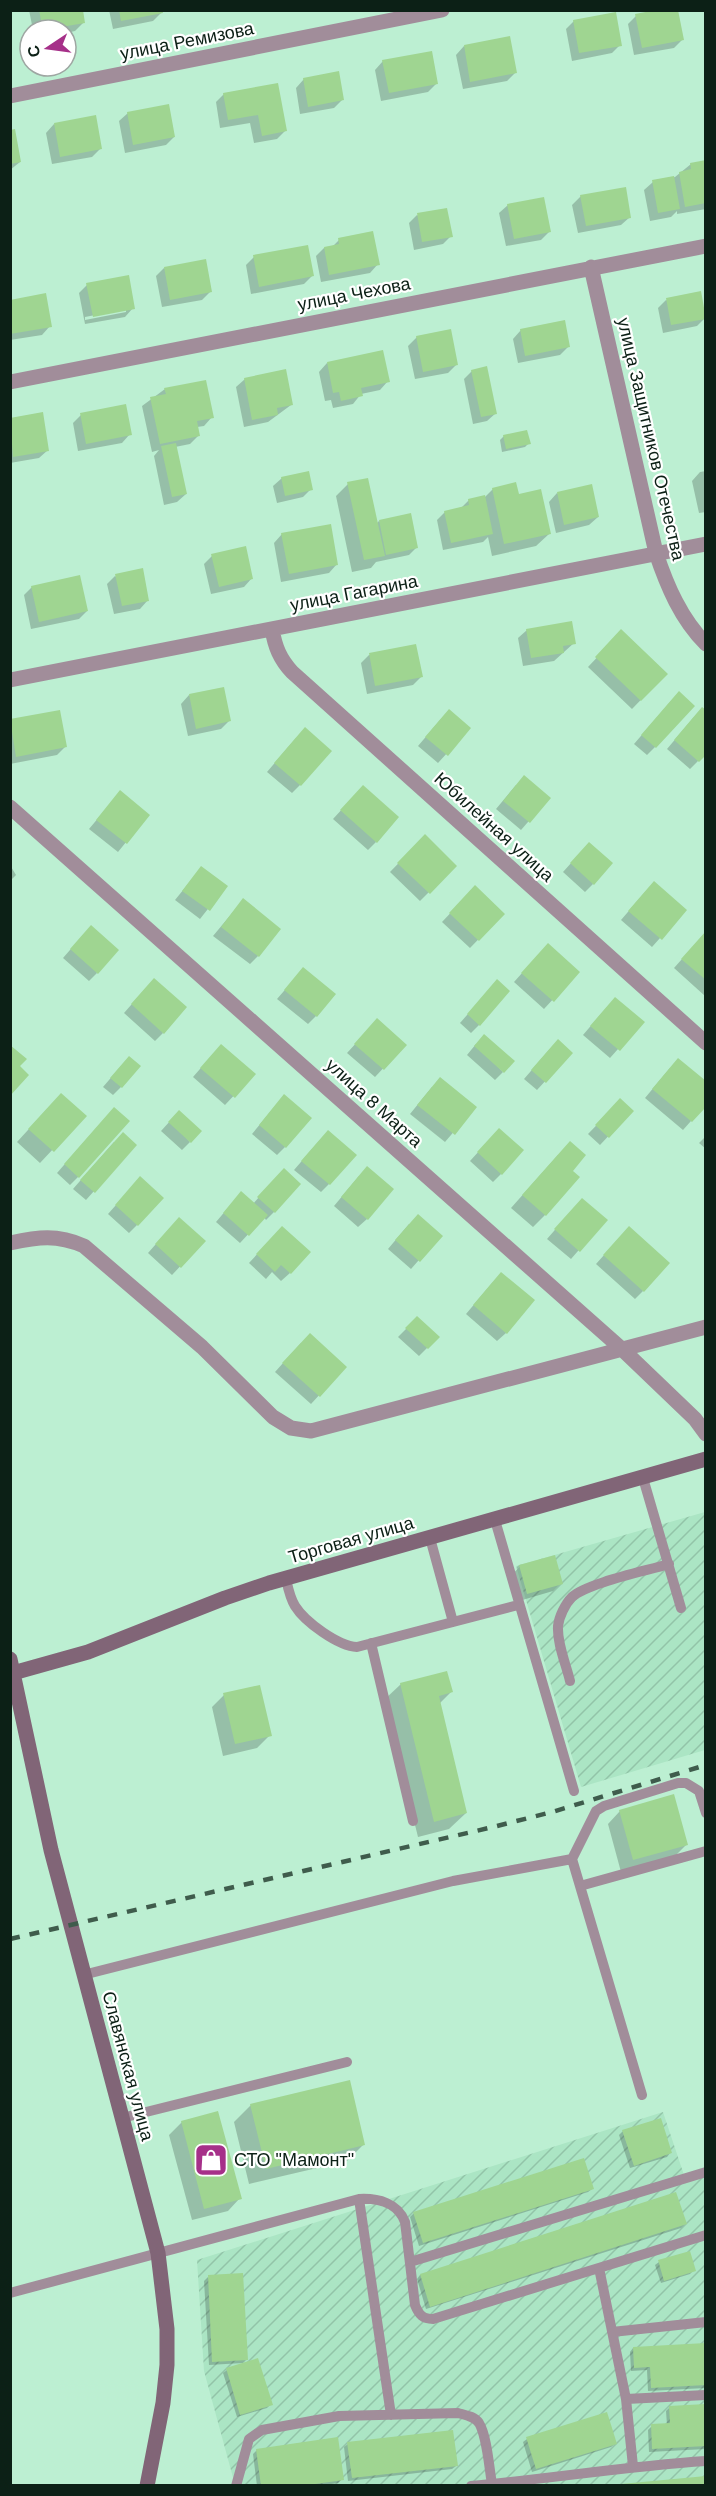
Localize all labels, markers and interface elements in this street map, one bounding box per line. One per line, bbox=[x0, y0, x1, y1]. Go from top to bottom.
north arrow bbox=[18, 18, 78, 78]
street label: улица Ремизова bbox=[119, 18, 256, 64]
text: С bbox=[24, 43, 43, 59]
street label: улица Чехова bbox=[296, 273, 413, 315]
street label: улица Защитников Отечества bbox=[613, 316, 689, 563]
street label: улица Гагарина bbox=[289, 571, 420, 615]
street label: Юбилейная улица bbox=[430, 768, 558, 886]
street label: улица 8 Марта bbox=[322, 1055, 427, 1152]
street label: Торговая улица bbox=[286, 1512, 417, 1567]
street label: Славянская улица bbox=[98, 1989, 158, 2144]
shop icon: СТО "Мамонт" bbox=[193, 2142, 229, 2178]
place label: СТО "Мамонт" bbox=[234, 2150, 354, 2170]

